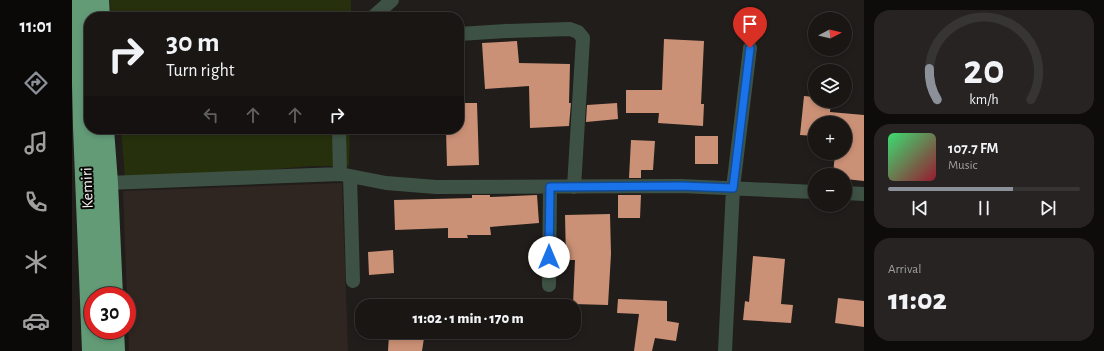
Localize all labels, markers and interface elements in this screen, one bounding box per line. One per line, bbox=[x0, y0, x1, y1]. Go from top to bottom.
pin bbox=[733, 7.0, 767, 48]
north arrow bbox=[808, 12, 852, 56]
map controls bbox=[808, 12, 852, 212]
icon: arrive bbox=[739, 13, 761, 35]
text: 11:01 bbox=[20, 18, 52, 36]
icon: right bbox=[100, 28, 152, 80]
text: 30 m bbox=[166, 29, 219, 57]
text: 20 bbox=[963, 50, 1005, 91]
text: Turn right bbox=[166, 62, 235, 80]
button: layers bbox=[808, 64, 852, 108]
icon: directions bbox=[22, 69, 50, 97]
text: km/h bbox=[969, 93, 999, 107]
icon: left bbox=[200, 104, 222, 126]
icon: ahead bbox=[242, 104, 264, 126]
icon: ahead bbox=[284, 104, 306, 126]
icon: right bbox=[326, 104, 348, 126]
button: + bbox=[808, 116, 852, 160]
icon: music bbox=[22, 129, 50, 157]
text: 107.7 FM bbox=[948, 141, 999, 156]
text: Music bbox=[948, 159, 978, 172]
street label: Kemiri bbox=[78, 167, 96, 209]
button: − bbox=[808, 168, 852, 212]
icon: phone bbox=[22, 188, 50, 216]
icon: previous bbox=[909, 197, 931, 219]
icon: pause bbox=[973, 197, 995, 219]
icon: next bbox=[1037, 197, 1059, 219]
position arrow bbox=[528, 236, 570, 278]
icon: climate bbox=[22, 248, 50, 276]
text: Arrival bbox=[888, 263, 921, 276]
text: 11:02 bbox=[888, 285, 947, 315]
speed limit sign: 30 bbox=[84, 287, 136, 339]
icon: car bbox=[22, 307, 50, 335]
text: 11:02 · 1 min · 170 m bbox=[412, 311, 524, 326]

